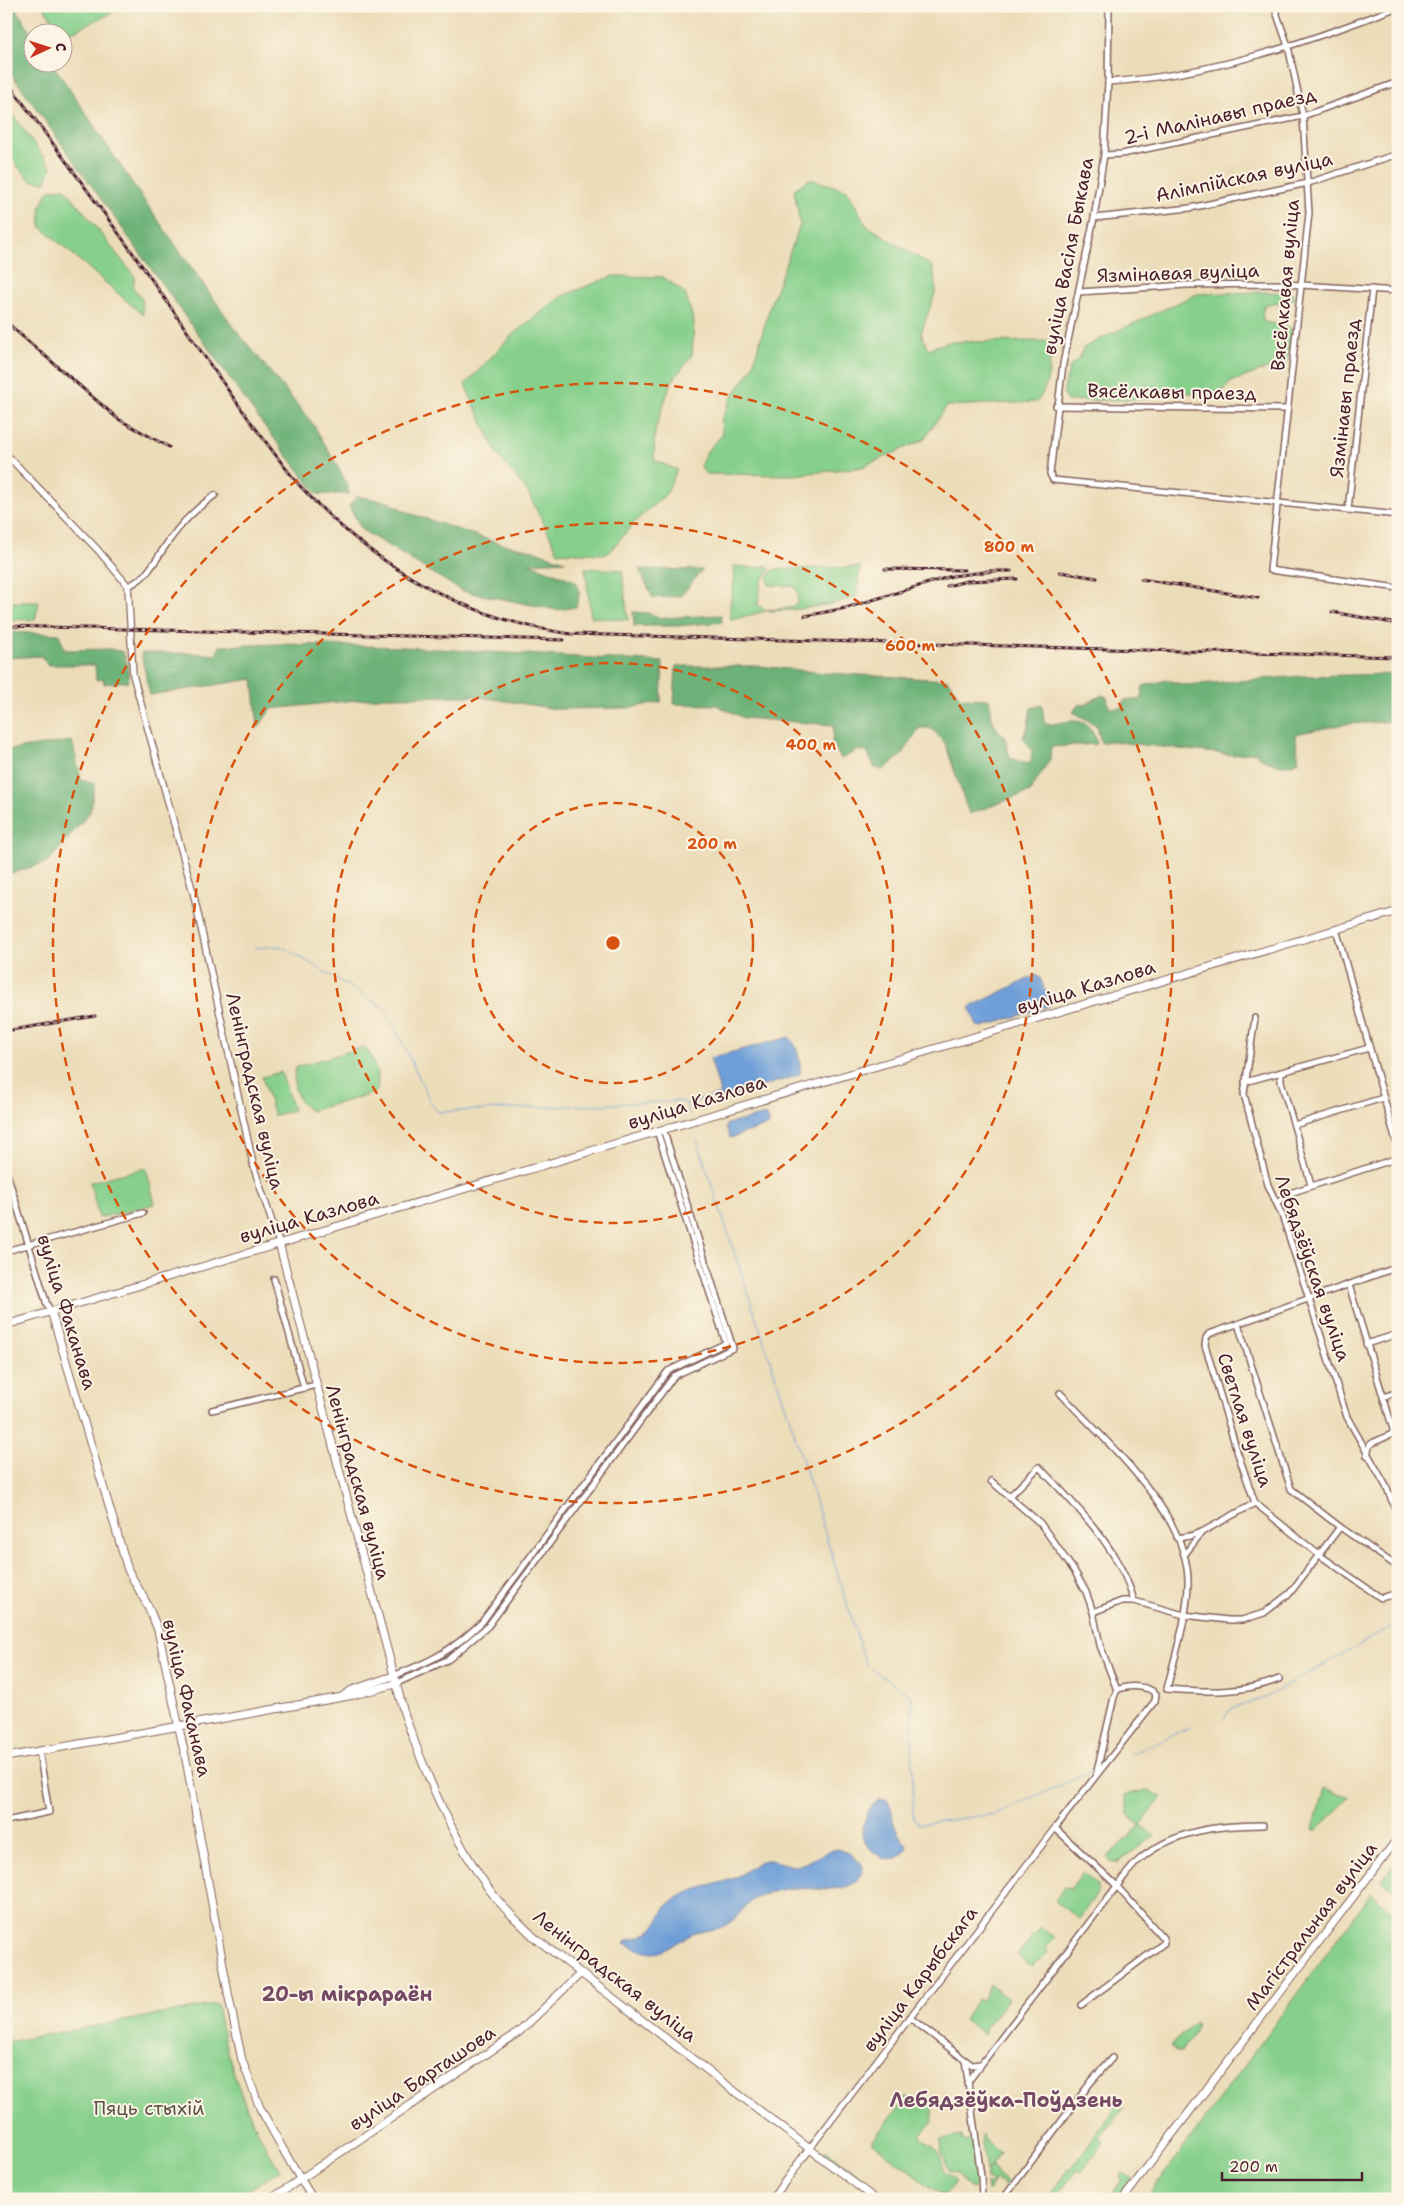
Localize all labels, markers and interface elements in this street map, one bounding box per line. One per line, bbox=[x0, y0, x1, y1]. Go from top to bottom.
north arrow bbox=[22, 22, 72, 72]
text: С bbox=[52, 42, 70, 52]
street label: 2-і Малінавы праезд bbox=[1121, 82, 1319, 150]
street label: Алімпійская вуліца bbox=[1153, 146, 1335, 208]
street label: вуліца Васіля Быкава bbox=[1037, 155, 1099, 357]
street label: Вясёлкавая вуліца bbox=[1265, 198, 1305, 372]
street label: Язмінавая вуліца bbox=[1096, 258, 1260, 288]
street label: Язмінавы праезд bbox=[1324, 317, 1366, 479]
street label: Вясёлкавы праезд bbox=[1087, 378, 1257, 406]
text: 800 m bbox=[984, 537, 1034, 557]
text: 600 m bbox=[885, 636, 935, 656]
text: 400 m bbox=[786, 735, 836, 755]
text: 200 m bbox=[687, 834, 737, 854]
centre of rings bbox=[604, 934, 622, 952]
street label: вуліца Казлова bbox=[1014, 954, 1158, 1020]
street label: Ленінградская вуліца bbox=[220, 990, 290, 1192]
street label: вуліца Казлова bbox=[625, 1069, 769, 1135]
street label: Лебядзёўская вуліца bbox=[1269, 1171, 1357, 1365]
street label: вуліца Казлова bbox=[237, 1185, 382, 1249]
street label: вуліца Факанава bbox=[31, 1231, 103, 1393]
street label: Светлая вуліца bbox=[1211, 1350, 1279, 1491]
street label: Ленінградская вуліца bbox=[320, 1381, 396, 1583]
street label: вуліца Факанава bbox=[157, 1617, 217, 1780]
street label: Магістральная вуліца bbox=[1239, 1836, 1383, 2015]
street label: вуліца Карыбскага bbox=[857, 1901, 983, 2057]
street label: Ленінградская вуліца bbox=[528, 1904, 702, 2048]
district label: 20-ы мікрараён bbox=[261, 1981, 433, 2007]
street label: вуліца Барташова bbox=[344, 2020, 500, 2136]
district label: Лебядзёўка-Поўдзень bbox=[889, 2087, 1123, 2113]
park label: Пяць стыхій bbox=[93, 2096, 205, 2121]
scale bar bbox=[1222, 2150, 1362, 2182]
text: 200 m bbox=[1229, 2157, 1278, 2177]

